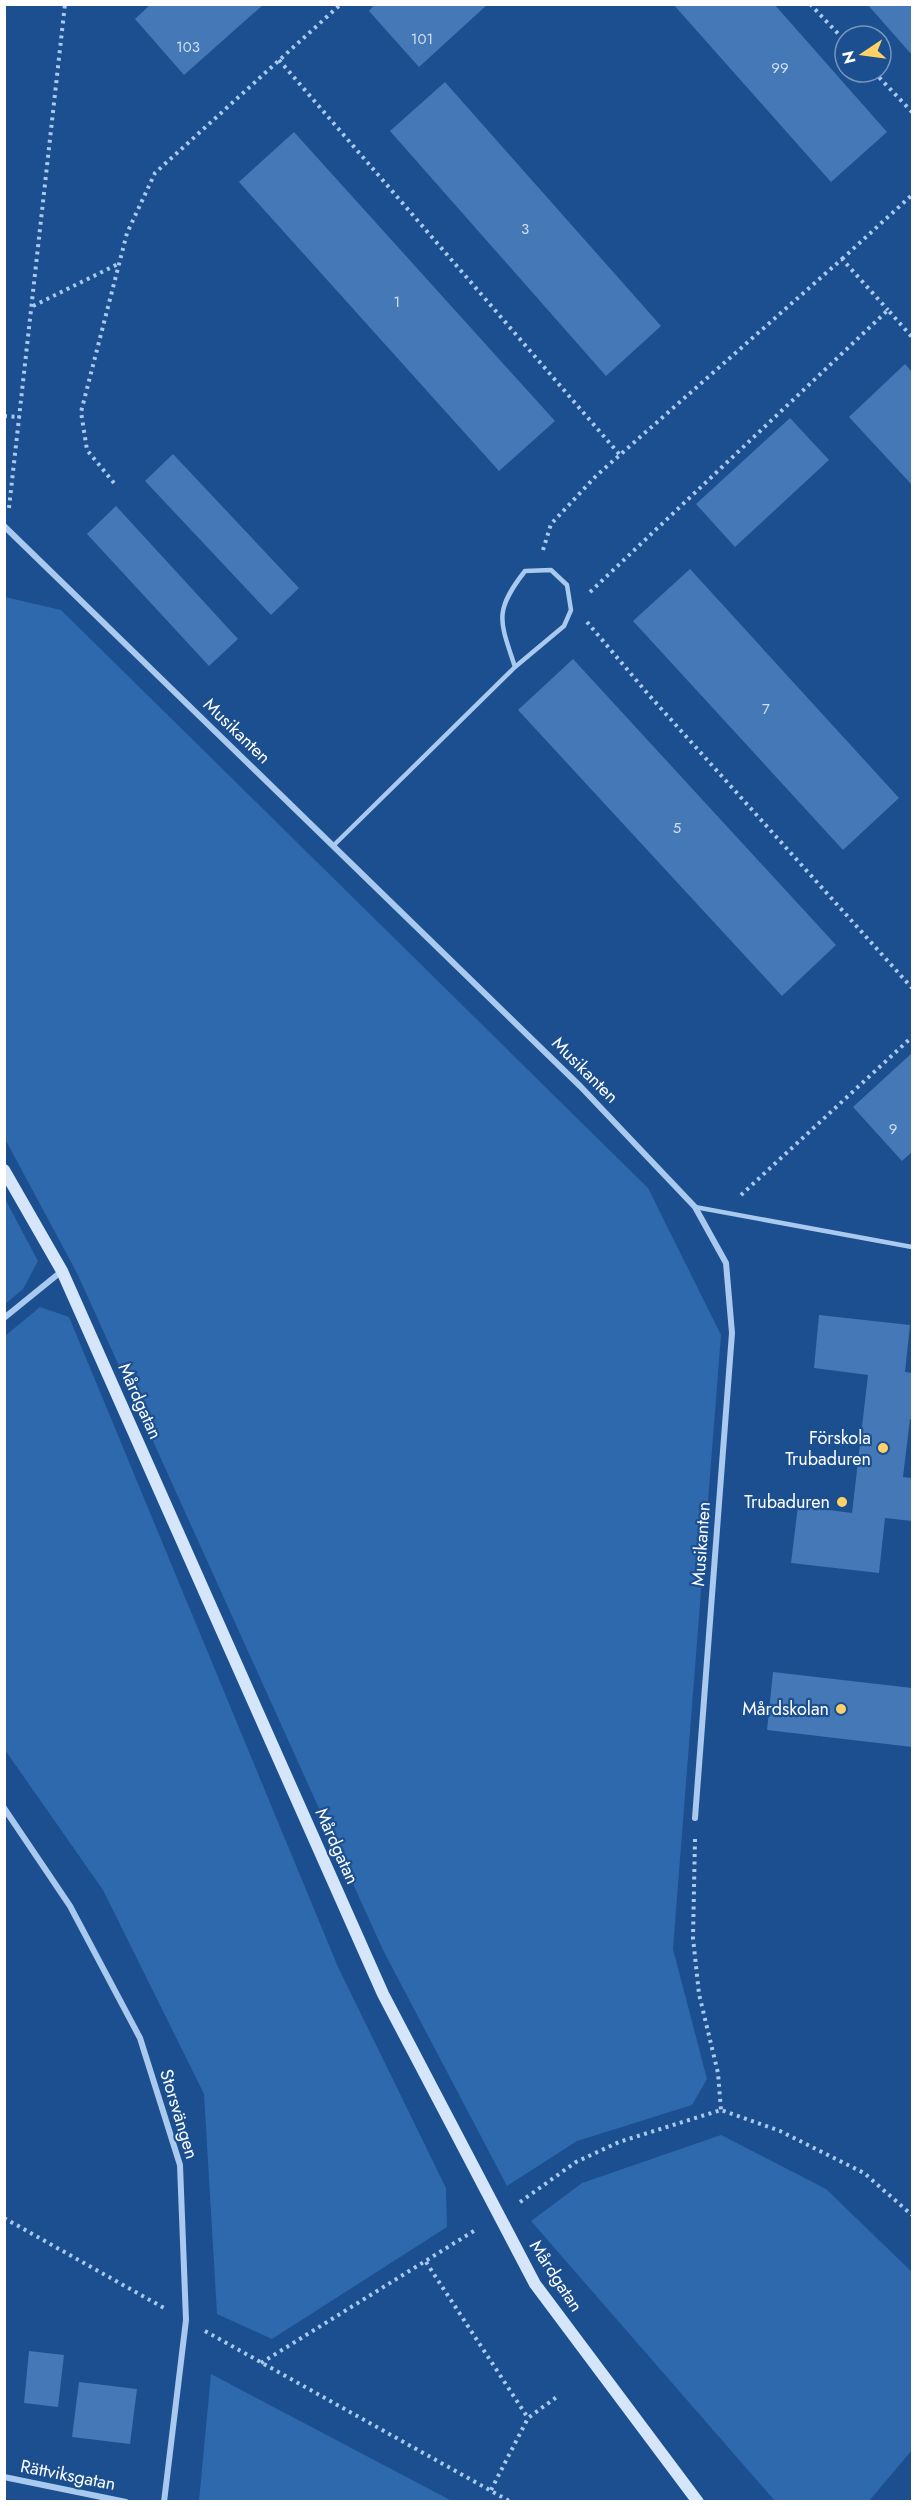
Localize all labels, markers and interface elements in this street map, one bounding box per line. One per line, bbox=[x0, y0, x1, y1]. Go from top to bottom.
north arrow bbox=[833, 24, 893, 84]
house number: 101 bbox=[411, 28, 433, 50]
house number: 103 bbox=[176, 36, 200, 58]
text: N bbox=[836, 48, 862, 66]
house number: 99 bbox=[771, 57, 789, 79]
house number: 3 bbox=[521, 218, 529, 240]
house number: 1 bbox=[394, 291, 400, 313]
street label: Musikanten bbox=[197, 692, 277, 770]
house number: 7 bbox=[762, 698, 770, 720]
house number: 5 bbox=[673, 817, 681, 839]
street label: Musikanten bbox=[546, 1031, 624, 1109]
house number: 9 bbox=[889, 1118, 897, 1140]
street label: Mårdgatan bbox=[112, 1359, 168, 1443]
place label: Förskola Trubaduren bbox=[785, 1425, 871, 1472]
marker: Förskola Trubaduren bbox=[876, 1441, 890, 1455]
place label: Trubaduren bbox=[744, 1489, 830, 1515]
marker: Trubaduren bbox=[835, 1495, 849, 1509]
street label: Musikanten bbox=[685, 1501, 717, 1587]
place label: Mårdskolan bbox=[742, 1696, 829, 1722]
marker: Mårdskolan bbox=[834, 1702, 848, 1716]
street label: Mårdgatan bbox=[309, 1804, 365, 1888]
street label: Storsvängen bbox=[153, 2066, 205, 2162]
street label: Mårdgatan bbox=[523, 2235, 589, 2317]
street label: Rättviksgatan bbox=[18, 2453, 118, 2497]

